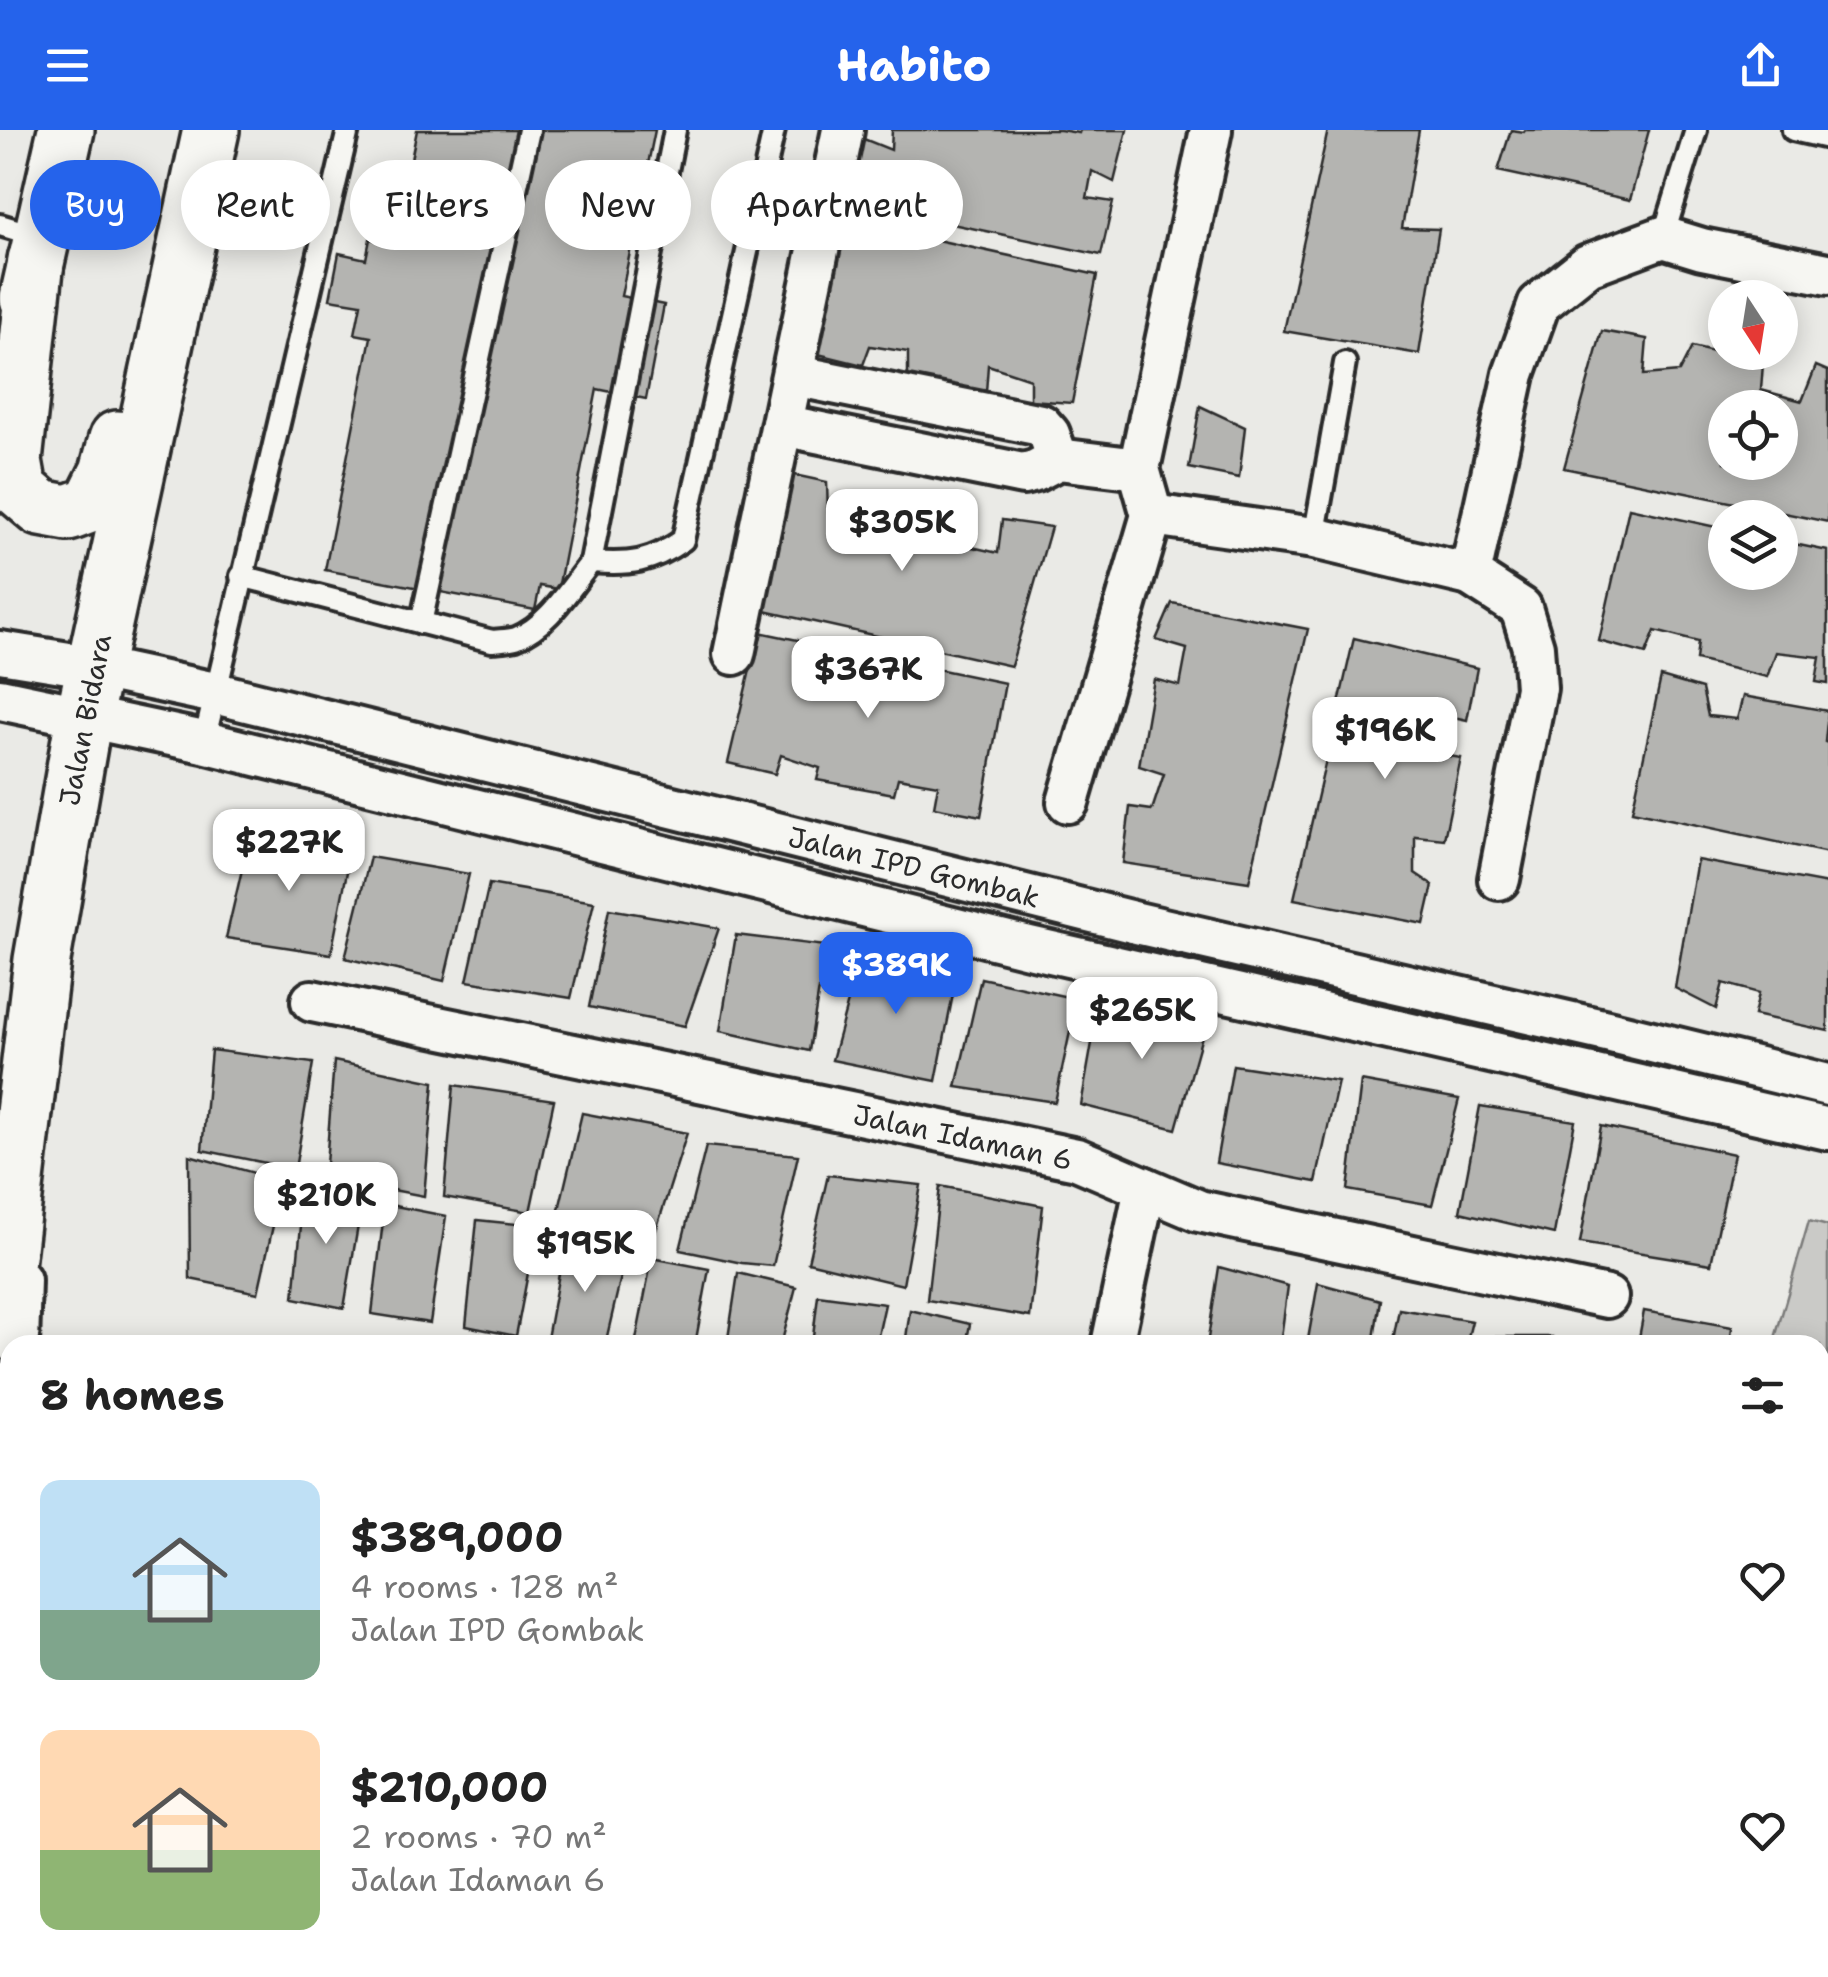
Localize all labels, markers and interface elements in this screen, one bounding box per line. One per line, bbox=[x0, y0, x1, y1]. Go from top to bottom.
text: Habito bbox=[836, 35, 992, 95]
icon: menu bbox=[40, 38, 95, 93]
icon: share bbox=[1733, 38, 1788, 93]
chip: Buy bbox=[30, 160, 161, 250]
chip: Rent bbox=[181, 160, 330, 250]
chip: Filters bbox=[350, 160, 525, 250]
chip: New bbox=[545, 160, 691, 250]
chip: Apartment bbox=[711, 160, 963, 250]
north arrow bbox=[1708, 280, 1798, 370]
map controls bbox=[1708, 280, 1798, 590]
button: locate bbox=[1708, 390, 1798, 480]
pin: $305K bbox=[832, 489, 972, 574]
text: $305K bbox=[848, 500, 956, 543]
button: layers bbox=[1708, 500, 1798, 590]
street label: Jalan Bidara bbox=[50, 631, 120, 809]
pin: $367K bbox=[798, 636, 938, 721]
text: $367K bbox=[814, 647, 922, 690]
pin: $196K bbox=[1315, 697, 1455, 782]
text: $196K bbox=[1334, 708, 1436, 751]
pin: $227K bbox=[219, 809, 359, 894]
street label: Jalan IPD Gombak bbox=[784, 817, 1044, 917]
text: $227K bbox=[235, 820, 343, 863]
pin: $389K bbox=[826, 932, 966, 1017]
text: $389K bbox=[841, 943, 951, 986]
pin: $265K bbox=[1072, 977, 1212, 1062]
text: $265K bbox=[1088, 988, 1196, 1031]
street label: Jalan Idaman 6 bbox=[850, 1095, 1076, 1179]
pin: $210K bbox=[256, 1162, 396, 1247]
text: $210K bbox=[276, 1173, 376, 1216]
pin: $195K bbox=[515, 1210, 655, 1295]
text: $195K bbox=[535, 1221, 635, 1264]
text: 8 homes bbox=[40, 1367, 225, 1423]
icon: filters bbox=[1735, 1368, 1790, 1423]
text: $389,000 bbox=[350, 1509, 564, 1565]
icon: home bbox=[120, 1520, 240, 1640]
icon: heart bbox=[1735, 1553, 1790, 1608]
text: 4 rooms · 128 m² bbox=[350, 1565, 618, 1608]
text: Jalan IPD Gombak bbox=[350, 1608, 645, 1651]
text: $210,000 bbox=[350, 1759, 548, 1815]
icon: home bbox=[120, 1770, 240, 1890]
icon: heart bbox=[1735, 1803, 1790, 1858]
text: 2 rooms · 70 m² bbox=[350, 1815, 607, 1858]
text: Jalan Idaman 6 bbox=[350, 1858, 605, 1901]

